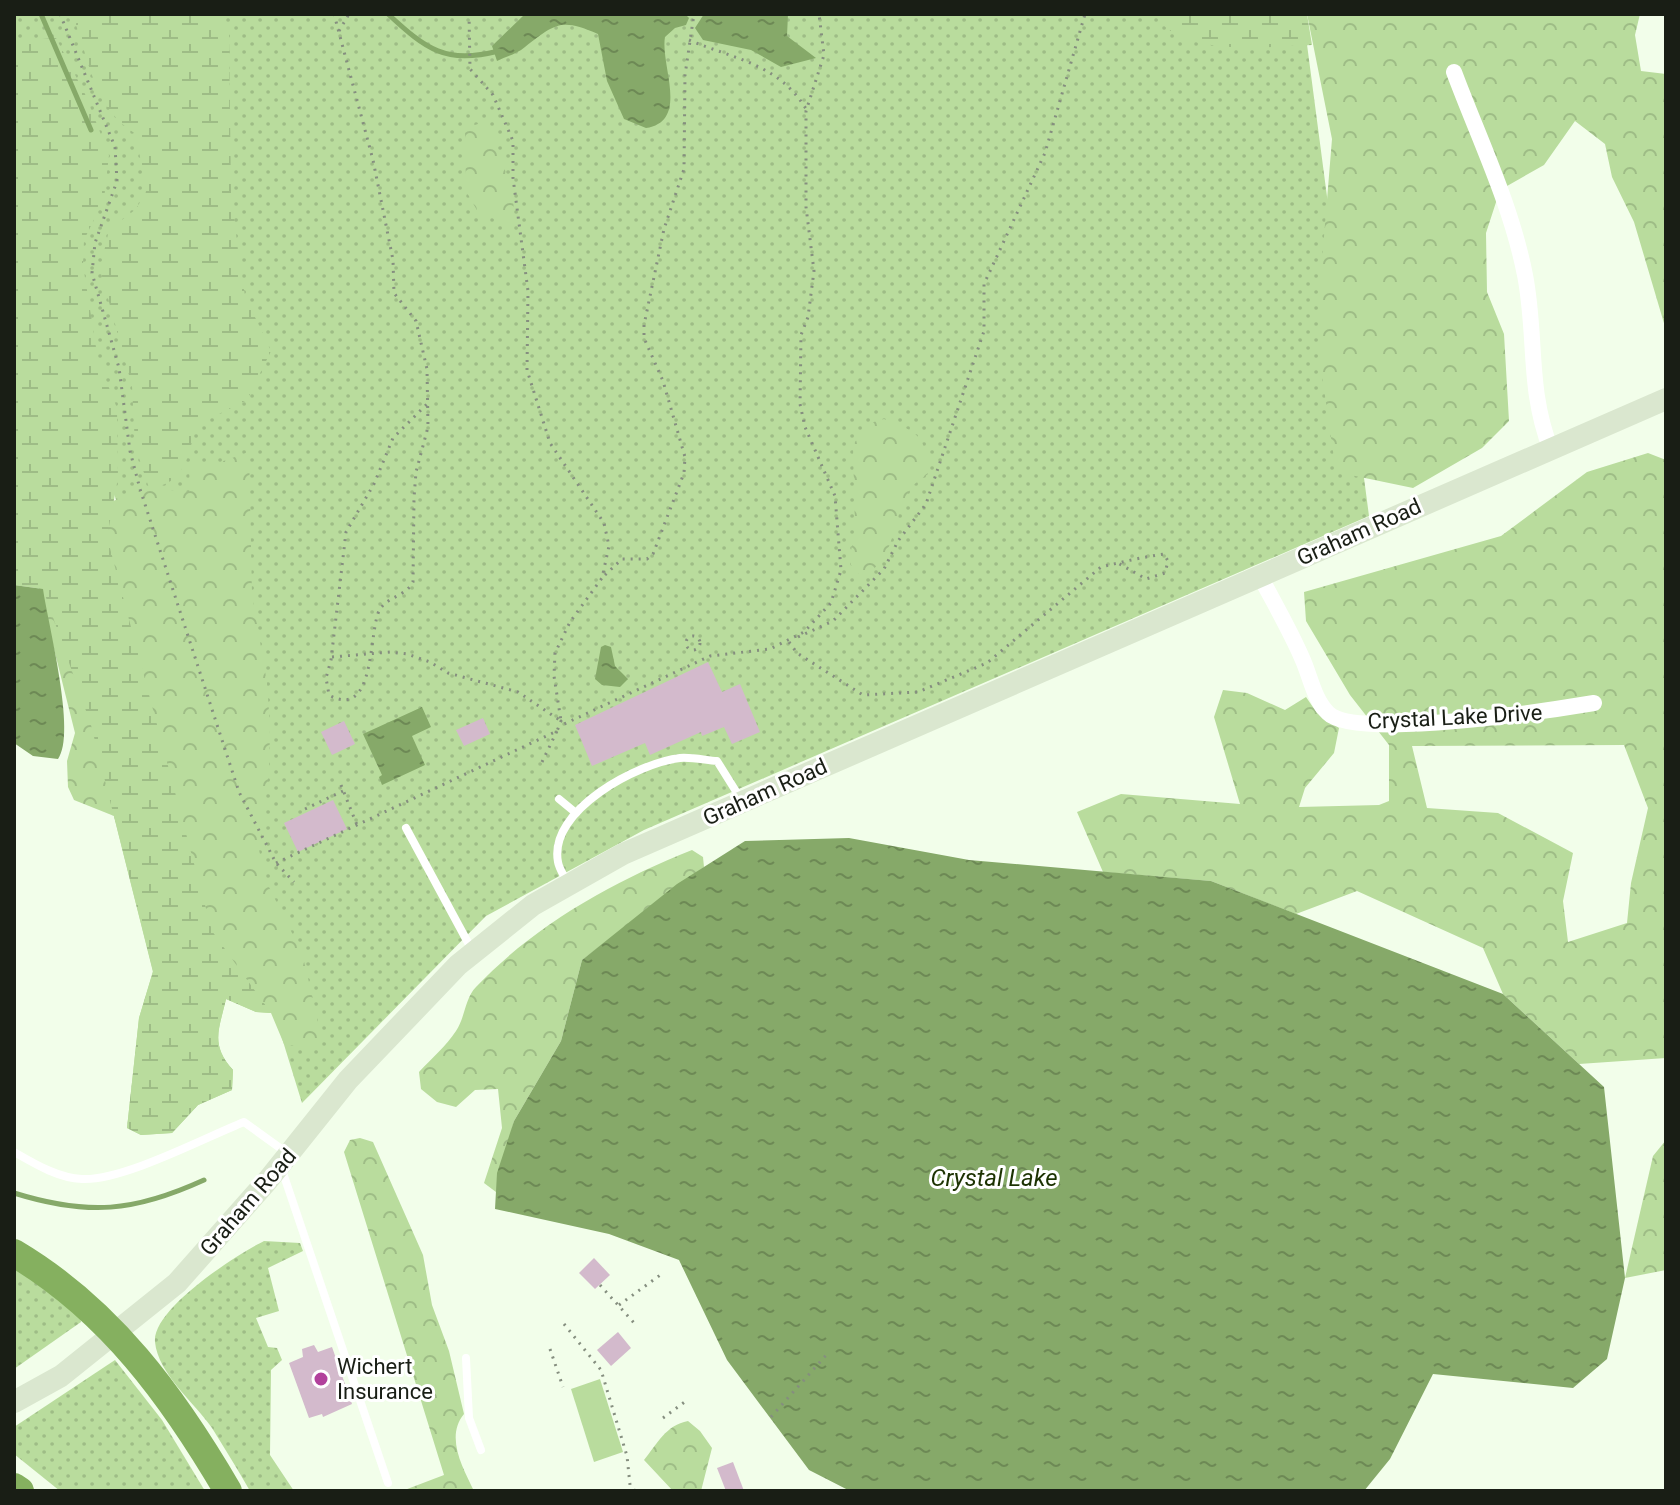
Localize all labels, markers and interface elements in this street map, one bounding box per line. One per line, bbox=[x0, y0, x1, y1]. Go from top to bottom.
street label: Graham Road bbox=[1293, 493, 1425, 571]
street label: Crystal Lake Drive bbox=[1367, 700, 1543, 734]
street label: Graham Road bbox=[699, 753, 831, 831]
street label: Graham Road bbox=[195, 1143, 301, 1261]
water label: Crystal Lake bbox=[930, 1164, 1058, 1192]
place label: Wichert Insurance bbox=[337, 1354, 433, 1404]
marker: Wichert Insurance bbox=[312, 1370, 330, 1388]

